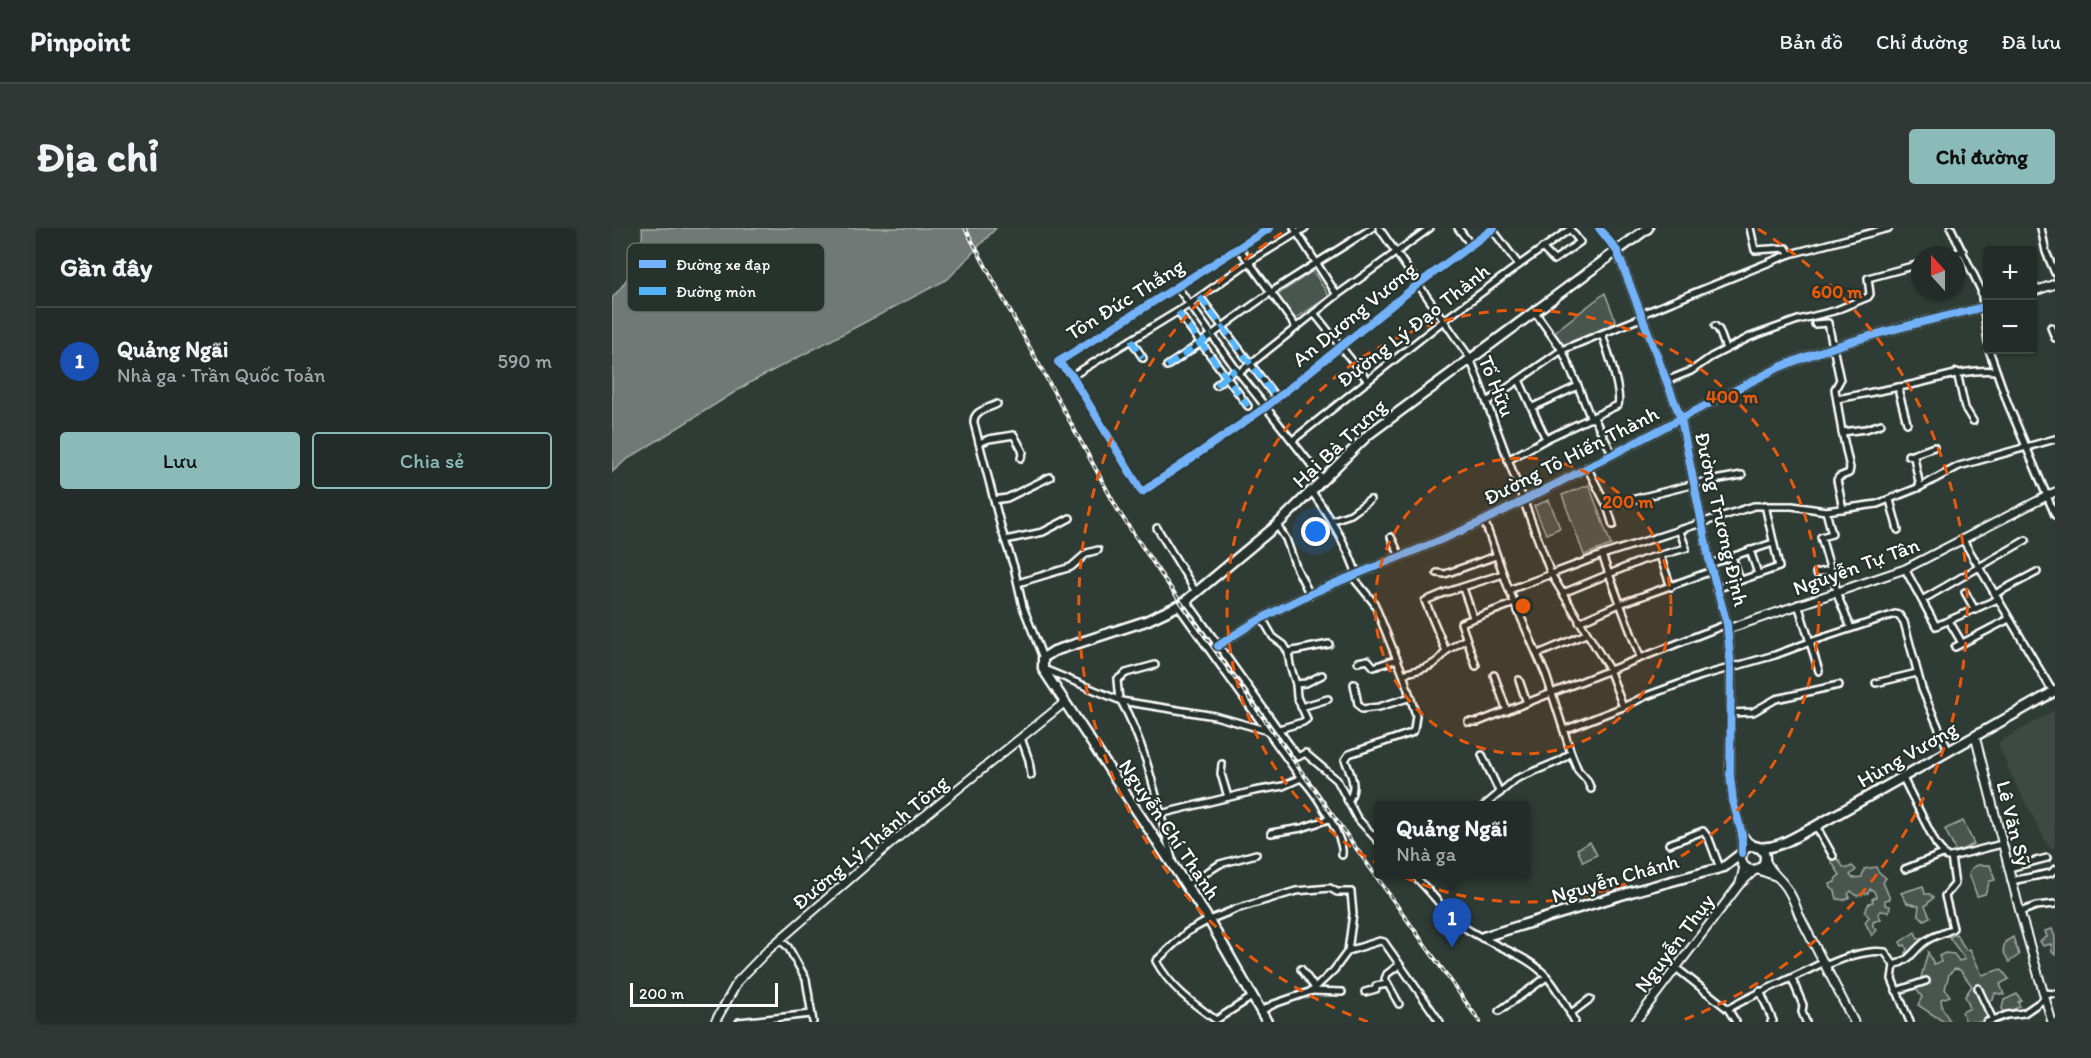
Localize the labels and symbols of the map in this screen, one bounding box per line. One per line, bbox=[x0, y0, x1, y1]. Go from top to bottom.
legend bbox=[627, 243, 825, 312]
north arrow bbox=[1911, 246, 1965, 300]
street label: Tôn Đức Thắng bbox=[1061, 253, 1189, 345]
text: Đường xe đạp bbox=[676, 255, 770, 274]
street label: An Dương Vương bbox=[1287, 256, 1421, 372]
street label: Đường Lý Đạo Thành bbox=[1332, 258, 1494, 392]
text: 600 m bbox=[1812, 281, 1863, 303]
text: Đường mòn bbox=[676, 282, 756, 301]
street label: Tố Hữu bbox=[1473, 352, 1521, 421]
text: 400 m bbox=[1706, 386, 1759, 408]
street label: Hai Bà Trưng bbox=[1287, 393, 1391, 493]
street label: Đường Tô Hiến Thành bbox=[1479, 400, 1663, 510]
street label: Đường Trương Định bbox=[1690, 429, 1754, 609]
text: 200 m bbox=[1603, 491, 1654, 513]
your location bbox=[1301, 517, 1330, 546]
street label: Nguyễn Tự Tân bbox=[1789, 531, 1923, 600]
centre of rings bbox=[1513, 596, 1533, 616]
street label: Hùng Vương bbox=[1852, 715, 1962, 793]
street label: Nguyễn Chí Thanh bbox=[1114, 754, 1226, 904]
street label: Đường Lý Thánh Tông bbox=[787, 769, 953, 915]
street label: Lê Văn Sỹ bbox=[1991, 778, 2037, 868]
street label: Nguyễn Chánh bbox=[1548, 848, 1682, 908]
street label: Nguyễn Thụy bbox=[1629, 889, 1719, 997]
pin: 1 bbox=[1432, 898, 1472, 948]
scale bar bbox=[630, 980, 778, 1008]

